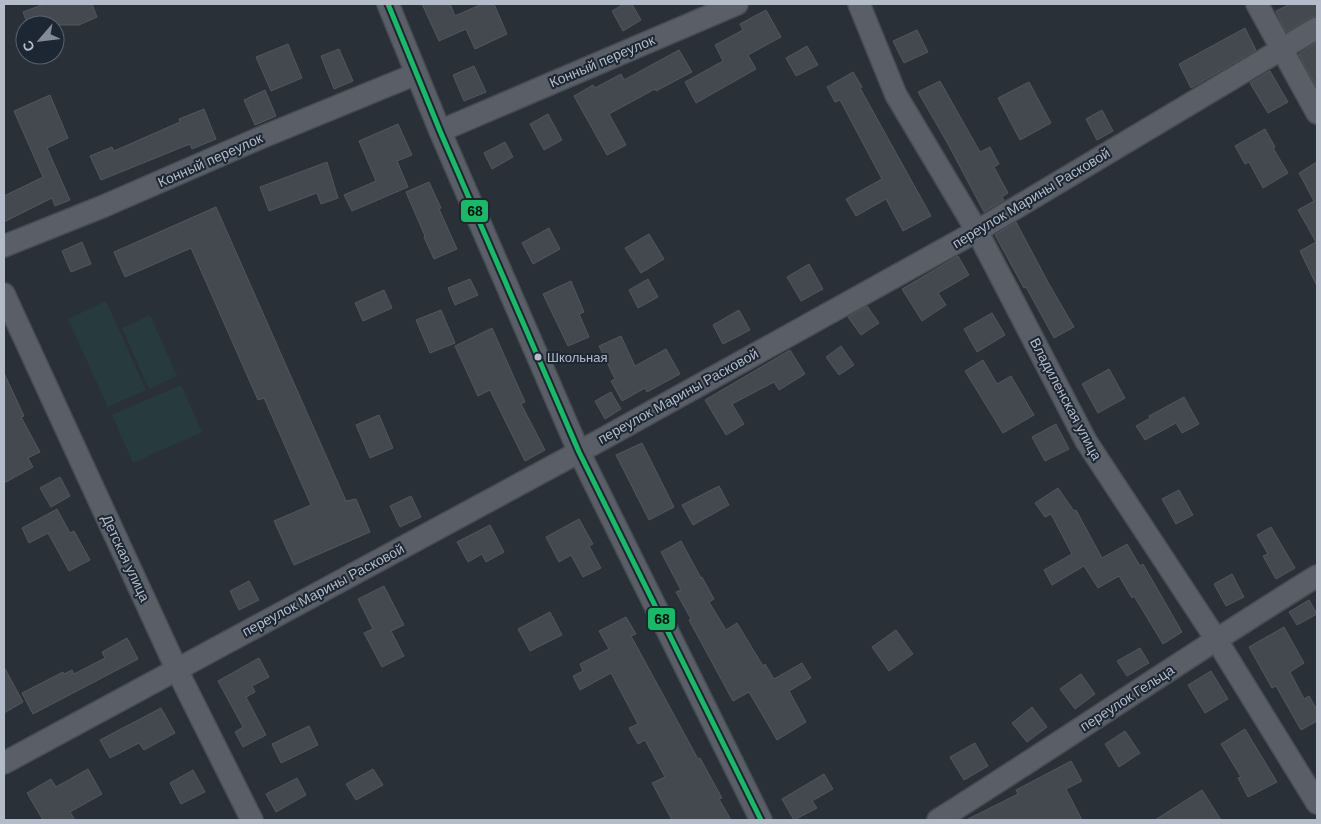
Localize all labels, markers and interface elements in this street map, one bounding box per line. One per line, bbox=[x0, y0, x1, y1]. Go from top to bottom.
north arrow bbox=[15, 15, 65, 65]
street label: Конный переулок bbox=[547, 31, 658, 90]
text: С bbox=[19, 38, 38, 54]
street label: Конный переулок bbox=[155, 129, 266, 190]
street label: переулок Марины Расковой bbox=[949, 144, 1113, 252]
line badge: 68 bbox=[460, 199, 489, 223]
text: 68 bbox=[467, 203, 483, 219]
street label: Владиленская улица bbox=[1027, 335, 1105, 463]
street label: переулок Марины Расковой bbox=[595, 345, 761, 447]
place label: Школьная bbox=[547, 350, 608, 365]
marker: Школьная bbox=[533, 352, 543, 362]
street label: Детская улица bbox=[99, 512, 153, 604]
street label: переулок Марины Расковой bbox=[239, 540, 407, 640]
line badge: 68 bbox=[647, 607, 676, 631]
text: 68 bbox=[654, 611, 670, 627]
street label: переулок Гельца bbox=[1077, 662, 1177, 734]

